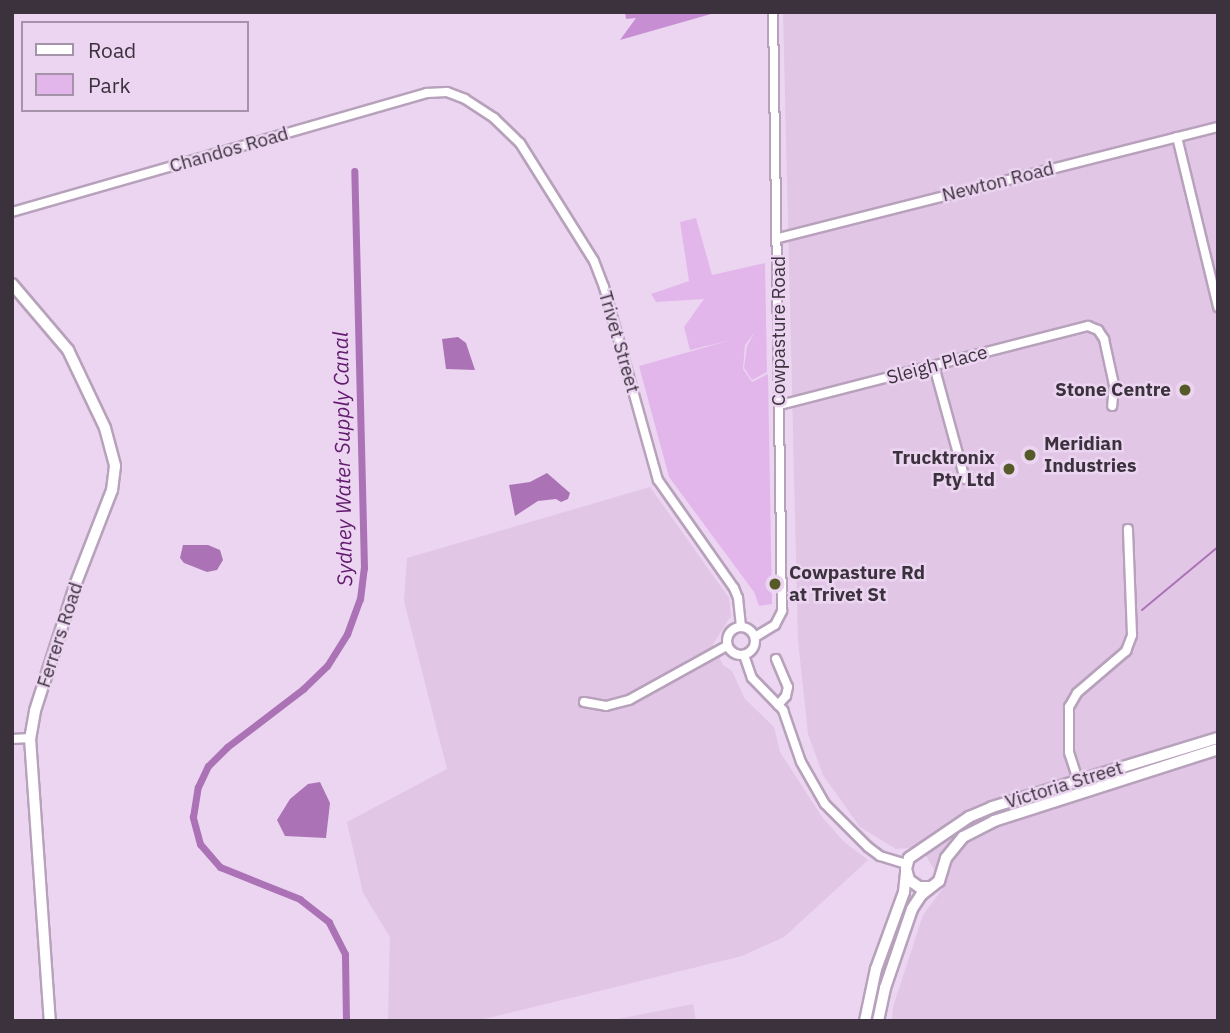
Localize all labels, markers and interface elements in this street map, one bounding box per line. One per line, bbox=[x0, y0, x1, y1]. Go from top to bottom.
legend bbox=[21, 21, 248, 112]
text: Road bbox=[88, 36, 136, 64]
text: Park bbox=[88, 71, 131, 99]
street label: Chandos Road bbox=[167, 122, 291, 178]
street label: Newton Road bbox=[940, 157, 1056, 207]
street label: Cowpasture Road bbox=[768, 256, 790, 406]
street label: Trivet Street bbox=[594, 289, 644, 395]
water label: Sydney Water Supply Canal bbox=[327, 331, 357, 587]
street label: Sleigh Place bbox=[884, 341, 990, 389]
place label: Stone Centre bbox=[1055, 379, 1171, 401]
marker: Stone Centre bbox=[1177, 382, 1193, 398]
place label: Meridian Industries bbox=[1044, 433, 1136, 477]
place label: Trucktronix Pty Ltd bbox=[892, 447, 995, 491]
marker: Meridian Industries bbox=[1022, 447, 1038, 463]
marker: Trucktronix Pty Ltd bbox=[1001, 461, 1017, 477]
place label: Cowpasture Rd at Trivet St bbox=[789, 562, 925, 606]
marker: Cowpasture Rd at Trivet St bbox=[767, 576, 783, 592]
street label: Ferrers Road bbox=[32, 580, 88, 690]
street label: Victoria Street bbox=[1003, 756, 1125, 814]

